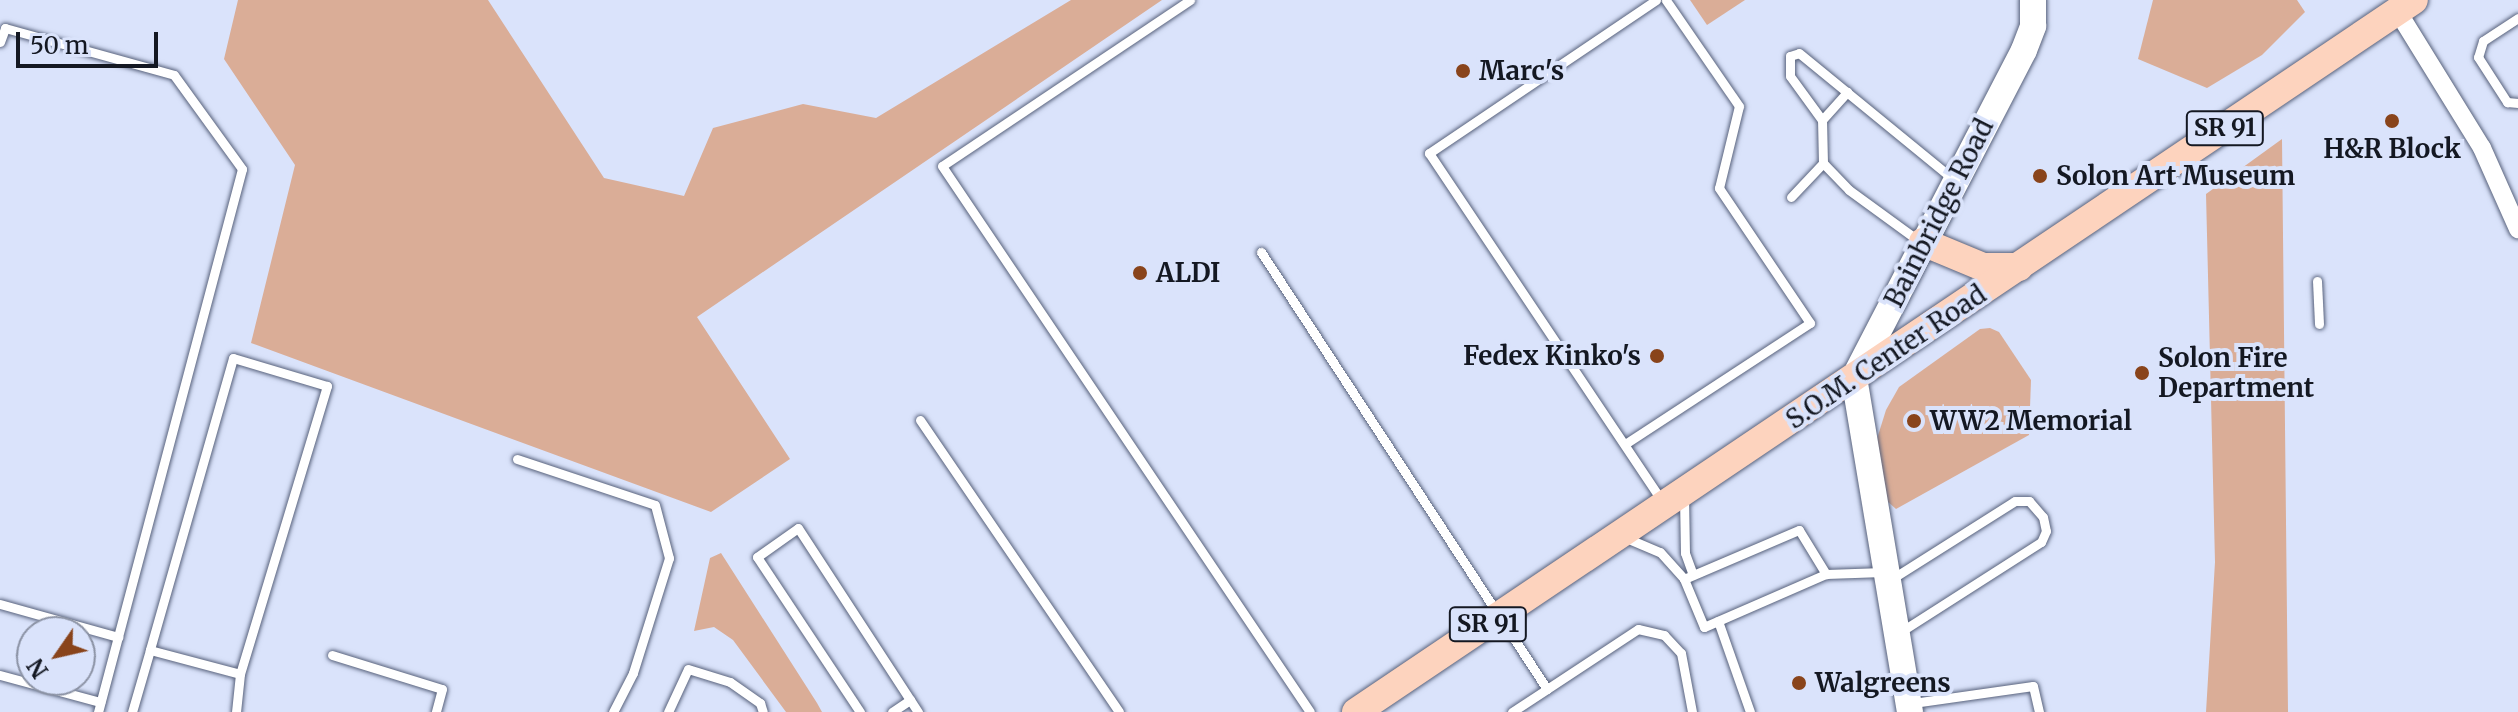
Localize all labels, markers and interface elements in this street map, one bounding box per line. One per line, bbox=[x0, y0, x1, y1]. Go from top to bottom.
scale bar bbox=[20, 16, 162, 66]
text: 50 m bbox=[30, 30, 89, 61]
place label: Marc's bbox=[1479, 55, 1564, 87]
marker: Marc's bbox=[1454, 62, 1472, 80]
road number: SR 91 bbox=[2185, 108, 2265, 148]
marker: H&R Block bbox=[2383, 112, 2401, 130]
street label: Bainbridge Road bbox=[1878, 114, 2000, 312]
place label: H&R Block bbox=[2323, 133, 2461, 165]
place label: Solon Art Museum bbox=[2056, 160, 2295, 192]
marker: Solon Art Museum bbox=[2031, 167, 2049, 185]
place label: ALDI bbox=[1156, 257, 1221, 289]
marker: ALDI bbox=[1131, 264, 1149, 282]
street label: S.O.M. Center Road bbox=[1780, 279, 1992, 435]
place label: Fedex Kinko's bbox=[1463, 340, 1641, 372]
place label: Solon Fire Department bbox=[2158, 342, 2314, 404]
marker: Fedex Kinko's bbox=[1648, 347, 1666, 365]
marker: Solon Fire Department bbox=[2133, 364, 2151, 382]
place label: WW2 Memorial bbox=[1930, 405, 2132, 437]
marker: WW2 Memorial bbox=[1905, 412, 1923, 430]
road number: SR 91 bbox=[1448, 604, 1528, 644]
north arrow bbox=[16, 616, 96, 696]
text: N bbox=[21, 653, 54, 683]
place label: Walgreens bbox=[1815, 667, 1951, 699]
marker: Walgreens bbox=[1790, 674, 1808, 692]

